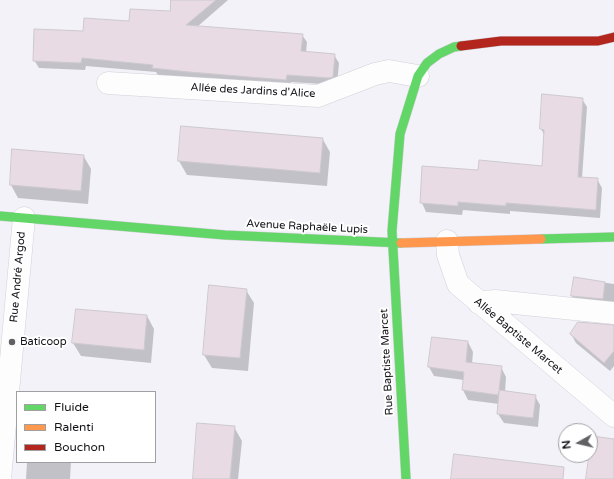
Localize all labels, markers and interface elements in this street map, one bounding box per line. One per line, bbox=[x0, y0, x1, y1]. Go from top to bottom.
street label: Allée des Jardins d'Alice bbox=[190, 81, 316, 101]
street label: Avenue Raphaële Lupis bbox=[246, 217, 368, 237]
street label: Rue André Argod bbox=[7, 231, 29, 323]
street label: Allée Baptiste Marcet bbox=[471, 295, 565, 377]
street label: Rue Baptiste Marcet bbox=[378, 308, 396, 416]
place label: Baticoop bbox=[20, 335, 67, 349]
marker: Baticoop bbox=[7, 337, 17, 347]
legend bbox=[16, 391, 156, 463]
text: Fluide bbox=[54, 400, 89, 414]
text: Ralenti bbox=[54, 420, 94, 434]
north arrow bbox=[558, 423, 598, 463]
text: N bbox=[560, 439, 574, 450]
text: Bouchon bbox=[54, 440, 105, 454]

